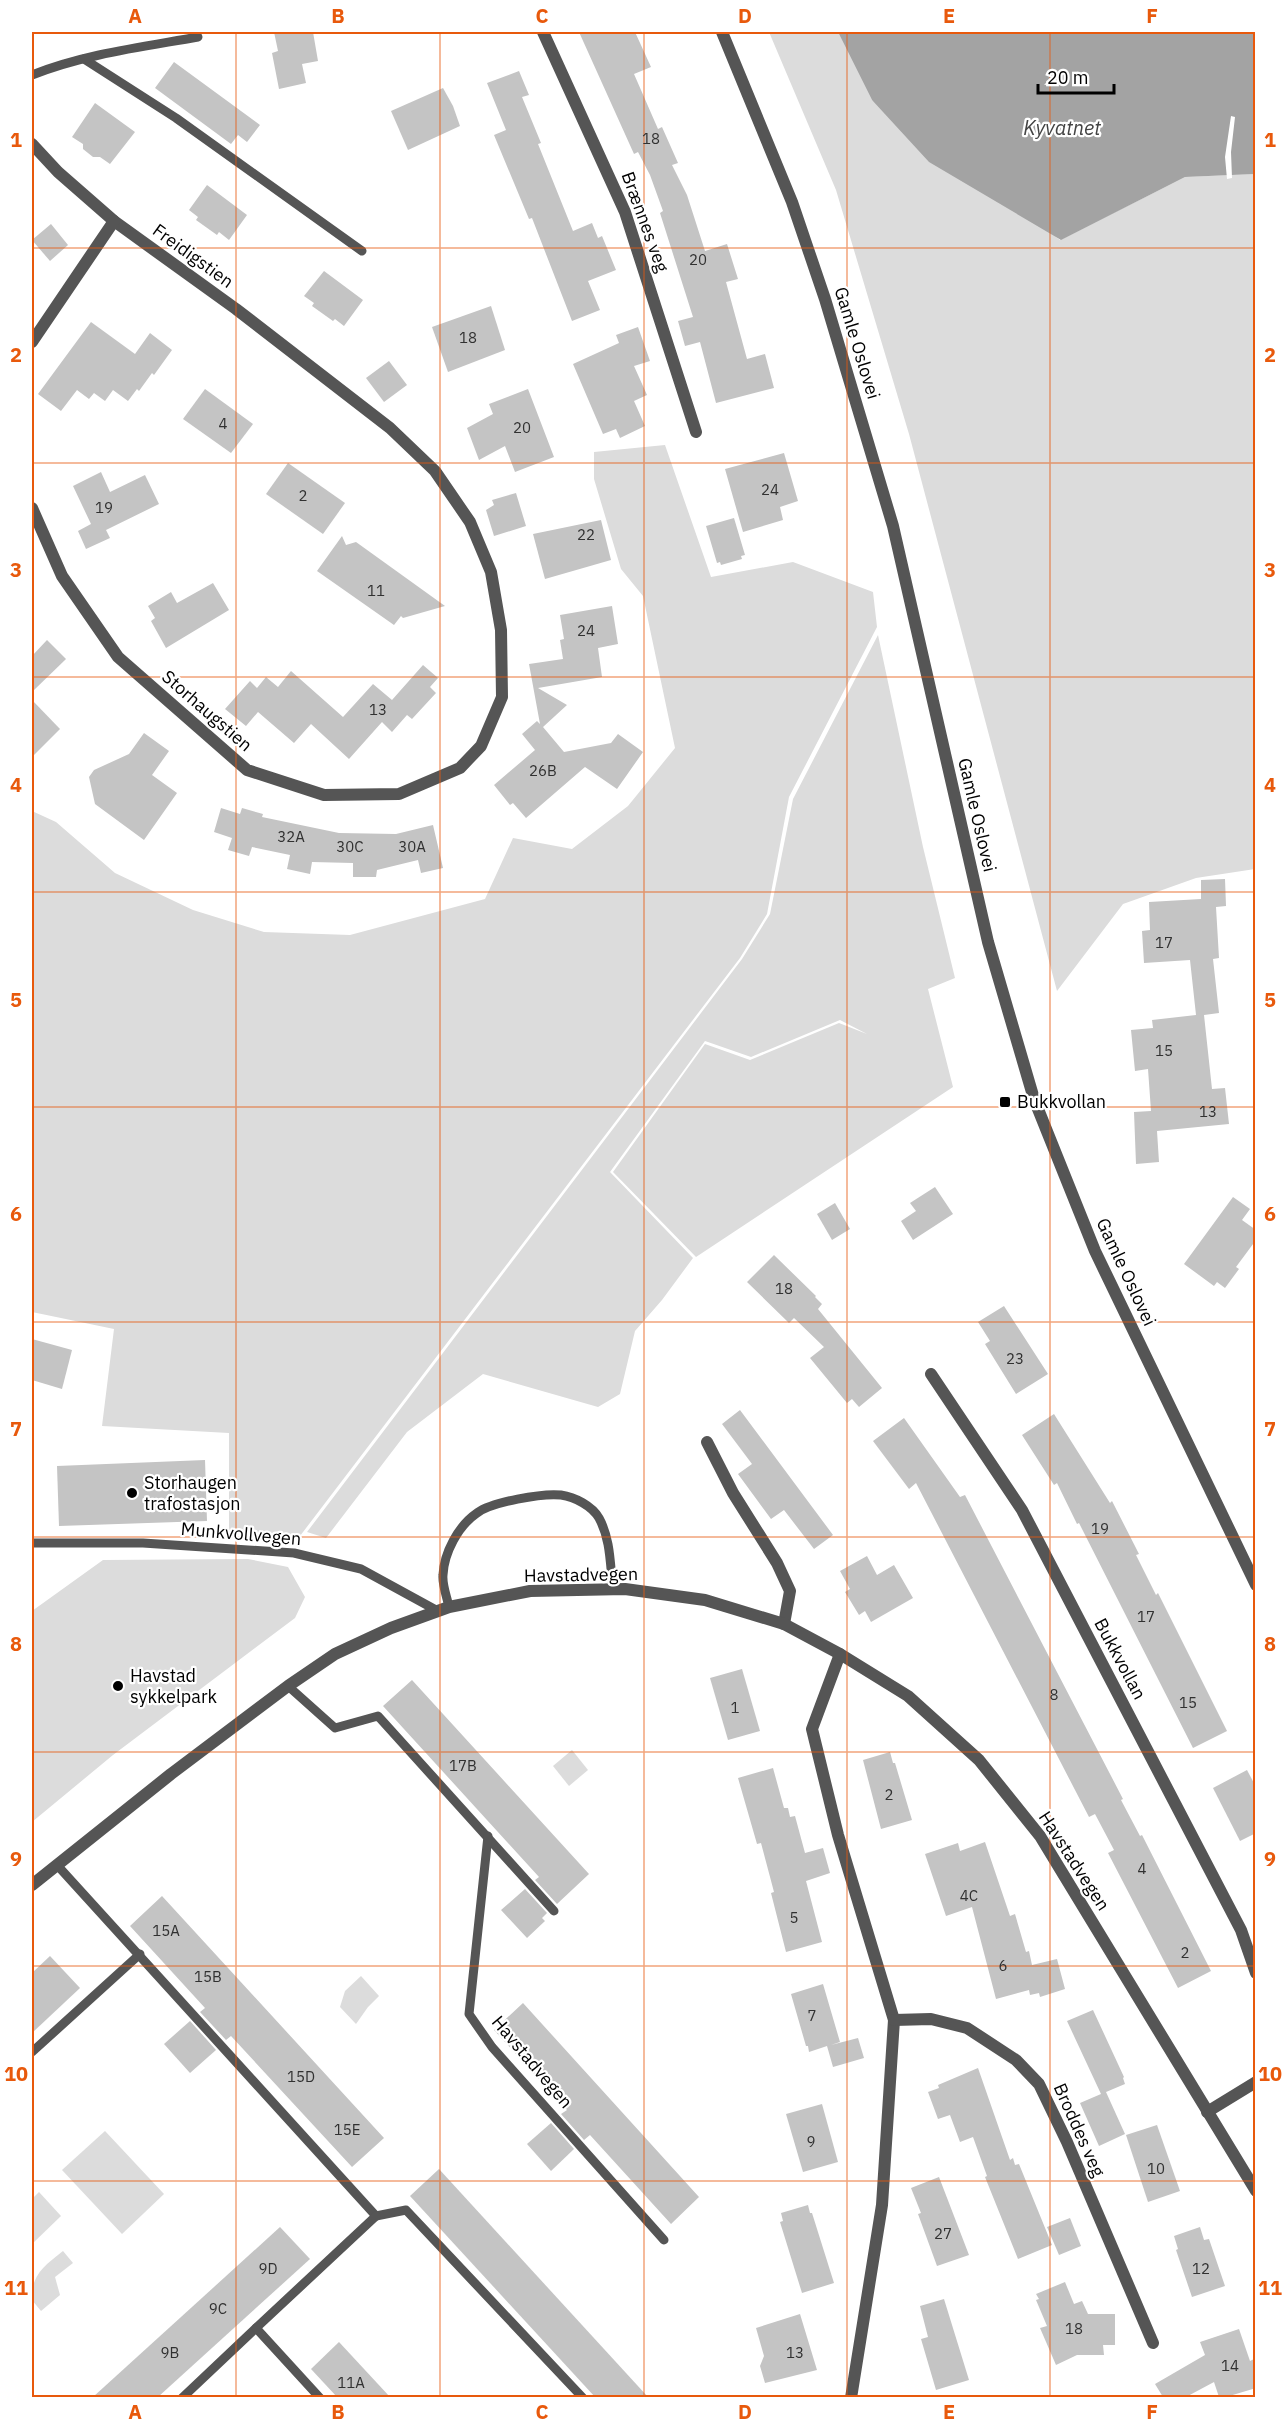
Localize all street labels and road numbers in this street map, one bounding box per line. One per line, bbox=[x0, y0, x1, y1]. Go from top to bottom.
street label: Brænnes veg bbox=[617, 168, 674, 276]
street label: Freidigstien bbox=[148, 218, 238, 293]
street label: Gamle Oslovei bbox=[829, 284, 885, 402]
street label: Storhaugstien bbox=[157, 665, 257, 756]
street label: Gamle Oslovei bbox=[953, 756, 1002, 874]
street label: Gamle Oslovei bbox=[1091, 1214, 1161, 1329]
street label: Munkvollvegen bbox=[180, 1517, 302, 1550]
street label: Havstadvegen bbox=[524, 1562, 638, 1587]
street label: Bukkvollan bbox=[1089, 1614, 1151, 1703]
street label: Havstadvegen bbox=[1034, 1807, 1115, 1915]
street label: Havstadvegen bbox=[487, 2011, 578, 2113]
street label: Broddes veg bbox=[1049, 2079, 1111, 2181]

